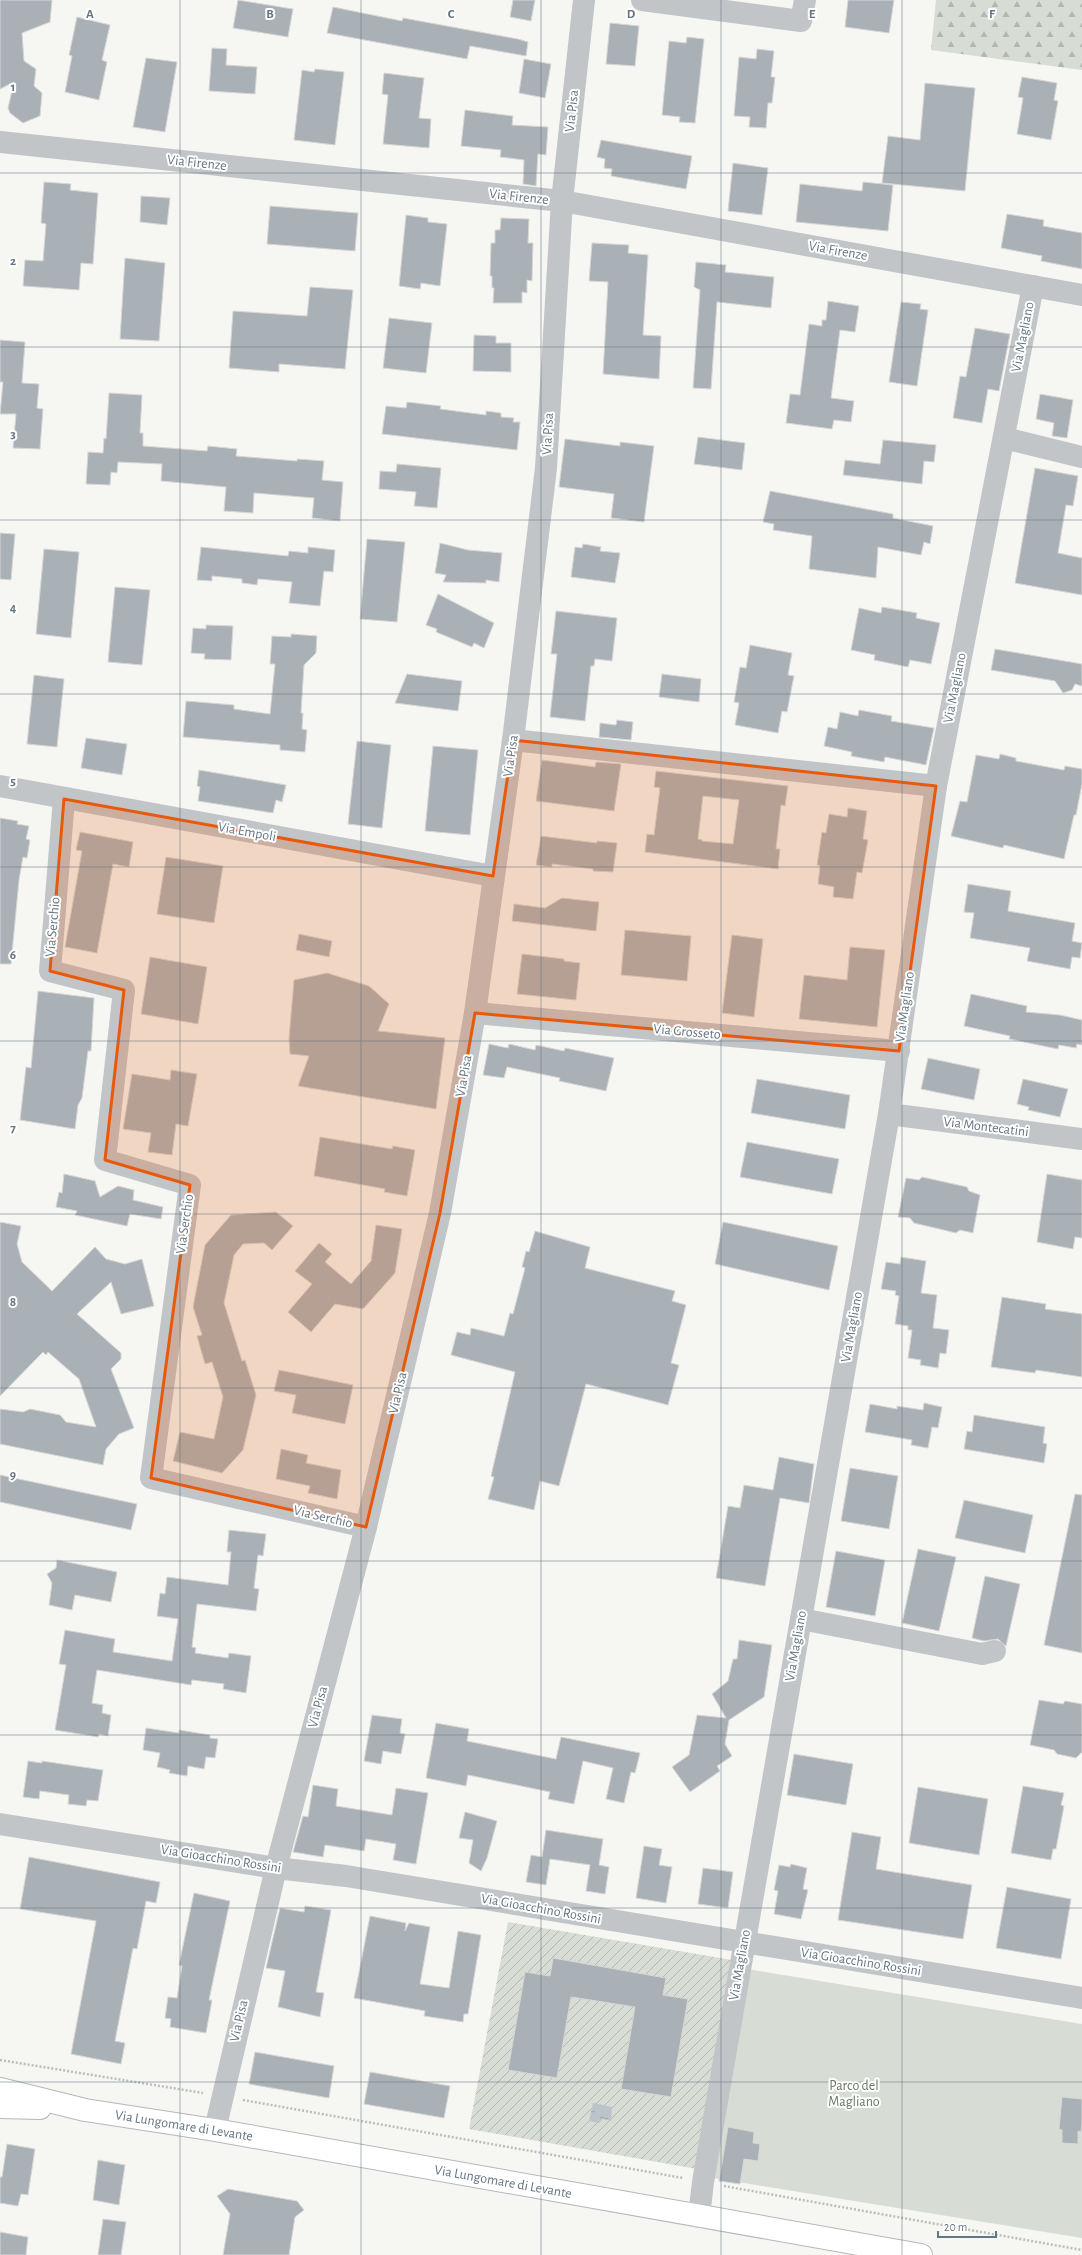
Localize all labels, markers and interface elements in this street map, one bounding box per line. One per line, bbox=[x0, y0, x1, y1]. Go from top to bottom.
text: A bbox=[86, 8, 94, 21]
text: B bbox=[266, 8, 274, 21]
text: C bbox=[448, 8, 455, 21]
text: D bbox=[627, 8, 636, 21]
text: E bbox=[809, 8, 816, 21]
text: F bbox=[989, 8, 996, 21]
text: 1 bbox=[11, 81, 15, 94]
street label: Via Pisa bbox=[563, 89, 581, 133]
street label: Via Firenze bbox=[167, 153, 227, 173]
street label: Via Firenze bbox=[489, 187, 549, 207]
street label: Via Firenze bbox=[807, 239, 869, 263]
text: 2 bbox=[10, 255, 16, 268]
street label: Via Magliano bbox=[1009, 300, 1037, 373]
street label: Via Pisa bbox=[540, 412, 556, 456]
text: 3 bbox=[10, 428, 16, 441]
text: 4 bbox=[10, 602, 17, 615]
street label: Via Magliano bbox=[941, 651, 969, 724]
street label: Via Pisa bbox=[501, 734, 521, 778]
text: 5 bbox=[10, 775, 16, 788]
street label: Via Empoli bbox=[217, 820, 277, 844]
street label: Via Serchio bbox=[43, 896, 63, 958]
text: 6 bbox=[10, 949, 16, 962]
street label: Via Magliano bbox=[893, 970, 917, 1043]
street label: Via Grosseto bbox=[653, 1022, 721, 1042]
street label: Via Pisa bbox=[453, 1053, 475, 1098]
street label: Via Montecatini bbox=[943, 1115, 1029, 1139]
text: 7 bbox=[10, 1122, 16, 1135]
street label: Via Serchio bbox=[174, 1193, 196, 1255]
street label: Via Magliano bbox=[839, 1290, 865, 1363]
text: 8 bbox=[10, 1296, 16, 1309]
street label: Via Pisa bbox=[386, 1370, 410, 1415]
text: 9 bbox=[10, 1469, 16, 1482]
street label: Via Serchio bbox=[292, 1503, 354, 1531]
street label: Via Magliano bbox=[783, 1609, 809, 1682]
street label: Via Pisa bbox=[306, 1684, 330, 1729]
street label: Via Gioacchino Rossini bbox=[160, 1843, 282, 1875]
street label: Via Gioacchino Rossini bbox=[480, 1892, 602, 1926]
street label: Via Magliano bbox=[727, 1928, 753, 2001]
street label: Via Gioacchino Rossini bbox=[800, 1946, 922, 1978]
street label: Via Pisa bbox=[227, 1998, 251, 2043]
park label: Parco del Magliano bbox=[828, 2079, 880, 2109]
street label: Via Lungomare di Levante bbox=[114, 2108, 254, 2144]
street label: Via Lungomare di Levante bbox=[433, 2163, 573, 2201]
scale bar bbox=[938, 2213, 996, 2239]
text: 20 m bbox=[944, 2221, 967, 2233]

